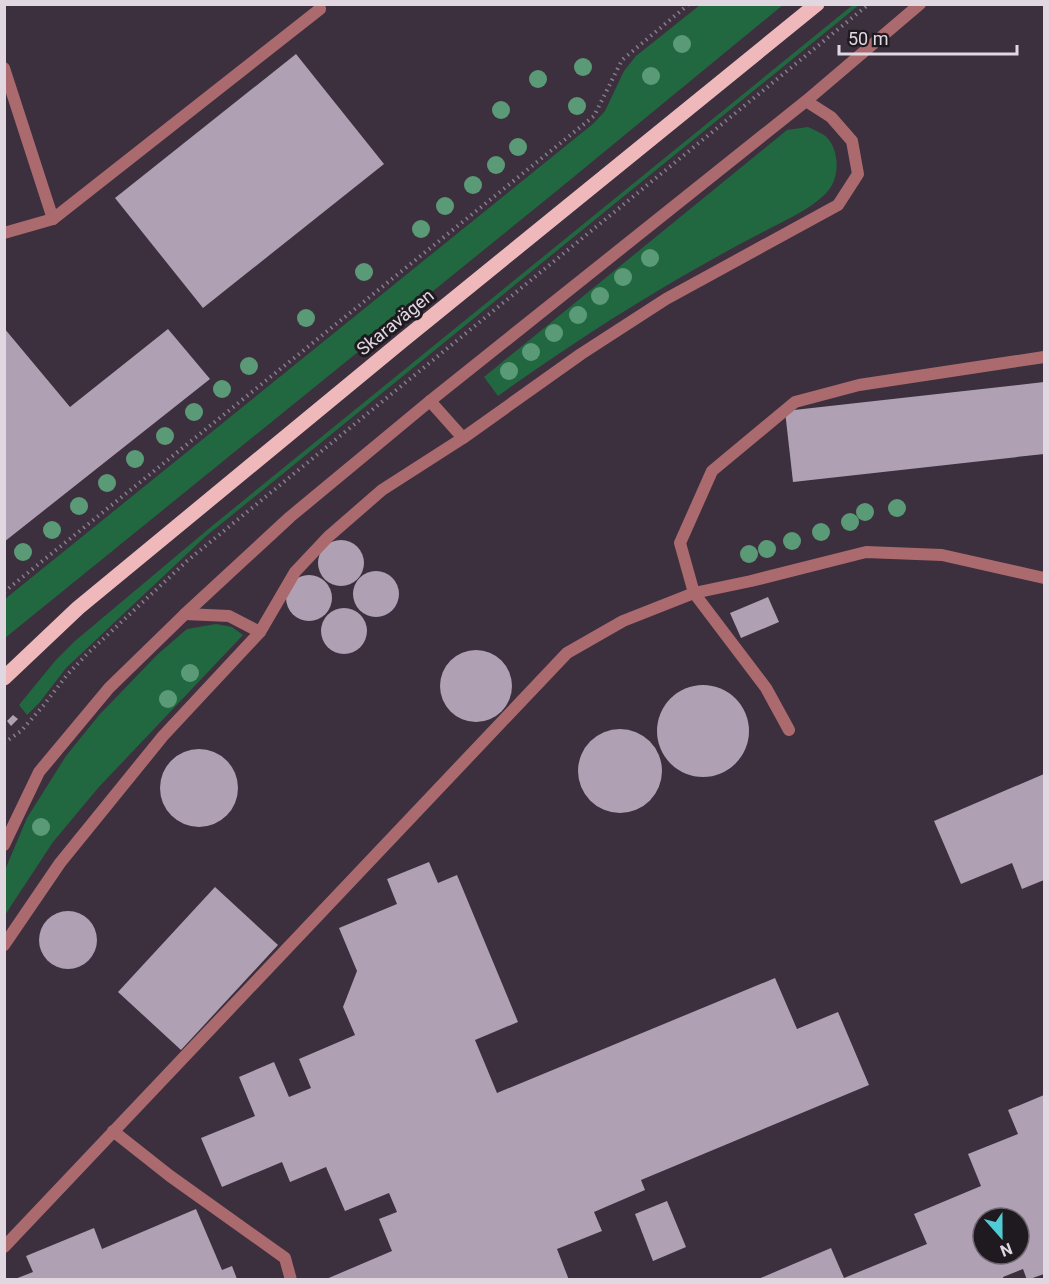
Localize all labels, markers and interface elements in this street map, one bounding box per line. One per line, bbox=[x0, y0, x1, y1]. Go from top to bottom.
scale bar bbox=[839, 18, 1018, 56]
text: 50 m bbox=[848, 28, 888, 49]
street label: Skaravägen bbox=[352, 285, 438, 359]
north arrow bbox=[971, 1206, 1031, 1266]
text: N bbox=[998, 1239, 1015, 1260]

